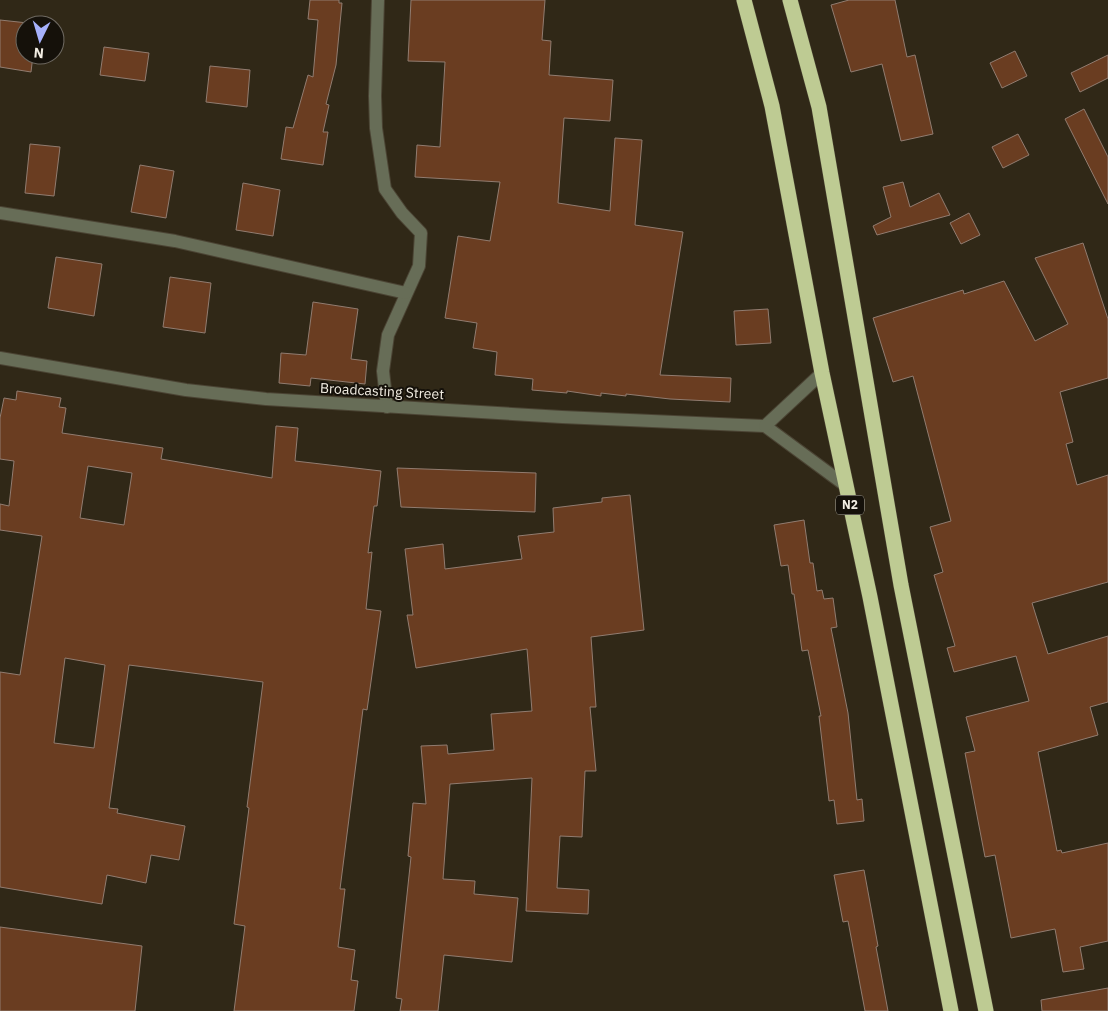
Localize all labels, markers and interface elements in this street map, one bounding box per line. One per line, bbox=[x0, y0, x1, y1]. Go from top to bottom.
north arrow bbox=[15, 15, 65, 65]
text: N bbox=[33, 44, 45, 62]
street label: Broadcasting Street bbox=[319, 379, 445, 403]
road number: N2 bbox=[836, 496, 864, 514]

